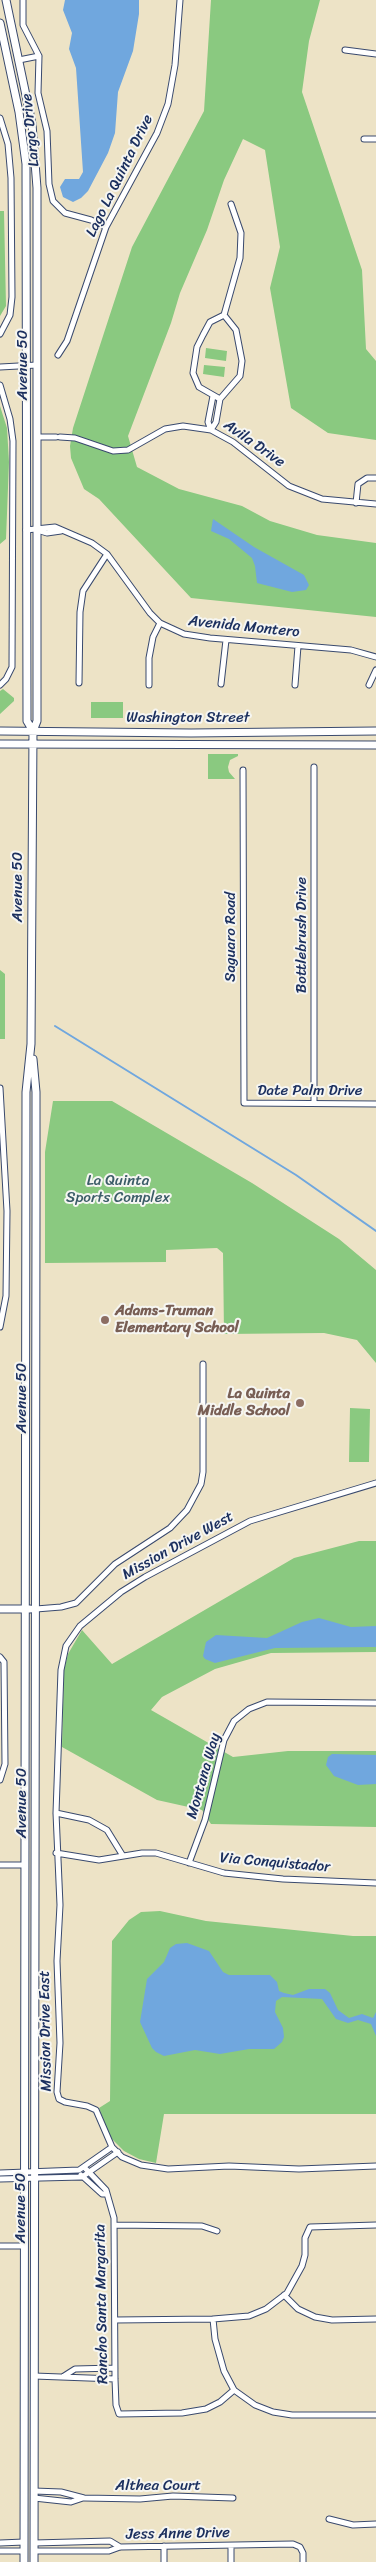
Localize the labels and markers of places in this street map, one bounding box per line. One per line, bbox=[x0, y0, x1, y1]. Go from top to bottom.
place label: Adams-Truman Elementary School bbox=[115, 1302, 239, 1337]
marker: Adams-Truman Elementary School bbox=[99, 1314, 111, 1326]
place label: La Quinta Middle School bbox=[198, 1385, 290, 1420]
marker: La Quinta Middle School bbox=[294, 1397, 306, 1409]

